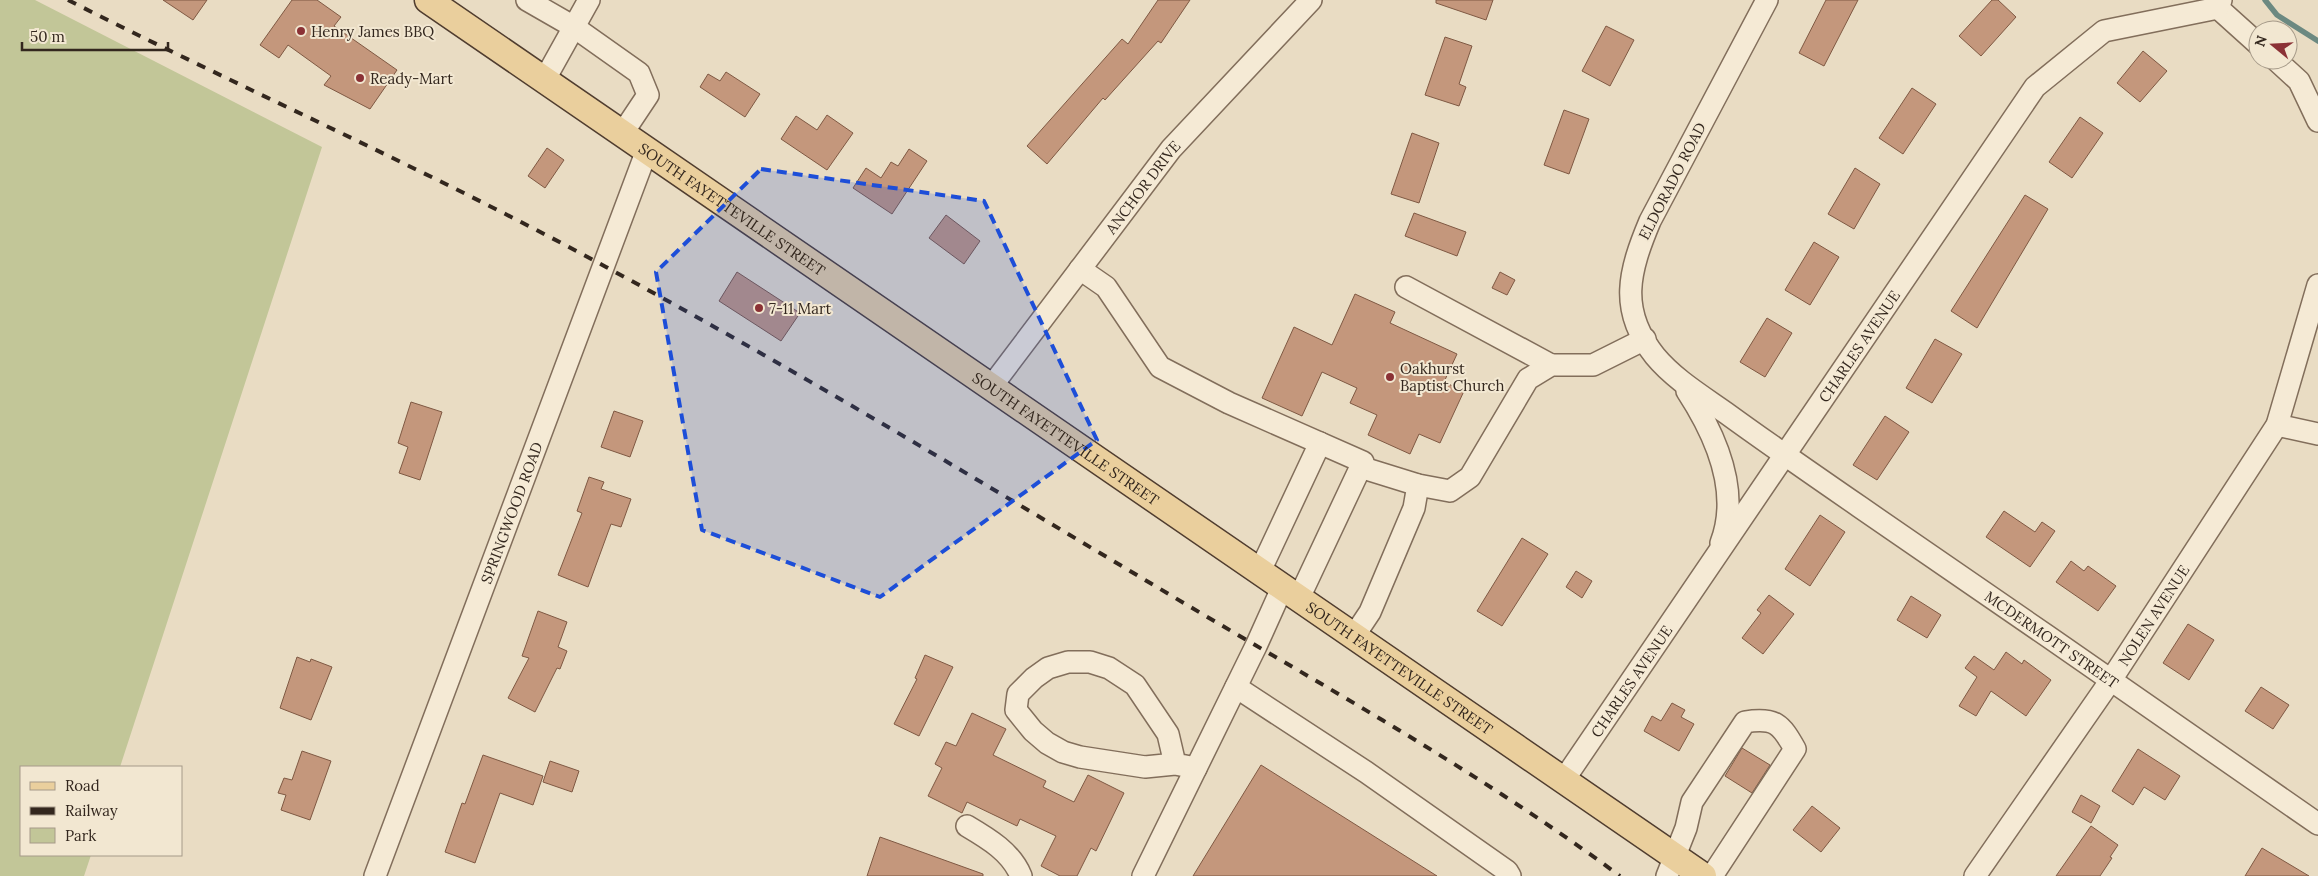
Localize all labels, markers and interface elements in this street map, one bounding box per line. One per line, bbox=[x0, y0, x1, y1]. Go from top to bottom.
scale bar bbox=[22, 20, 169, 52]
north arrow bbox=[2248, 20, 2298, 70]
place label: Henry James BBQ bbox=[311, 22, 434, 41]
marker: Henry James BBQ bbox=[295, 25, 307, 37]
text: 50 m bbox=[30, 27, 65, 46]
text: N bbox=[2250, 33, 2271, 49]
place label: Ready-Mart bbox=[370, 69, 453, 88]
marker: Ready-Mart bbox=[354, 72, 366, 84]
street label: ELDORADO ROAD bbox=[1634, 119, 1710, 243]
street label: ANCHOR DRIVE bbox=[1100, 136, 1184, 238]
street label: SOUTH FAYETTEVILLE STREET bbox=[635, 138, 829, 280]
street label: CHARLES AVENUE bbox=[1814, 286, 1904, 406]
place label: 7-11 Mart bbox=[769, 299, 832, 318]
marker: 7-11 Mart bbox=[753, 302, 765, 314]
place label: Oakhurst Baptist Church bbox=[1400, 359, 1505, 395]
street label: SOUTH FAYETTEVILLE STREET bbox=[969, 368, 1163, 509]
marker: Oakhurst Baptist Church bbox=[1384, 371, 1396, 383]
street label: SPRINGWOOD ROAD bbox=[476, 439, 546, 586]
street label: NOLEN AVENUE bbox=[2113, 561, 2193, 669]
street label: MCDERMOTT STREET bbox=[1981, 586, 2123, 692]
street label: SOUTH FAYETTEVILLE STREET bbox=[1303, 597, 1497, 739]
street label: CHARLES AVENUE bbox=[1586, 621, 1676, 741]
legend bbox=[20, 766, 182, 856]
text: Road bbox=[65, 776, 100, 795]
text: Railway bbox=[65, 801, 118, 820]
text: Park bbox=[65, 826, 96, 845]

